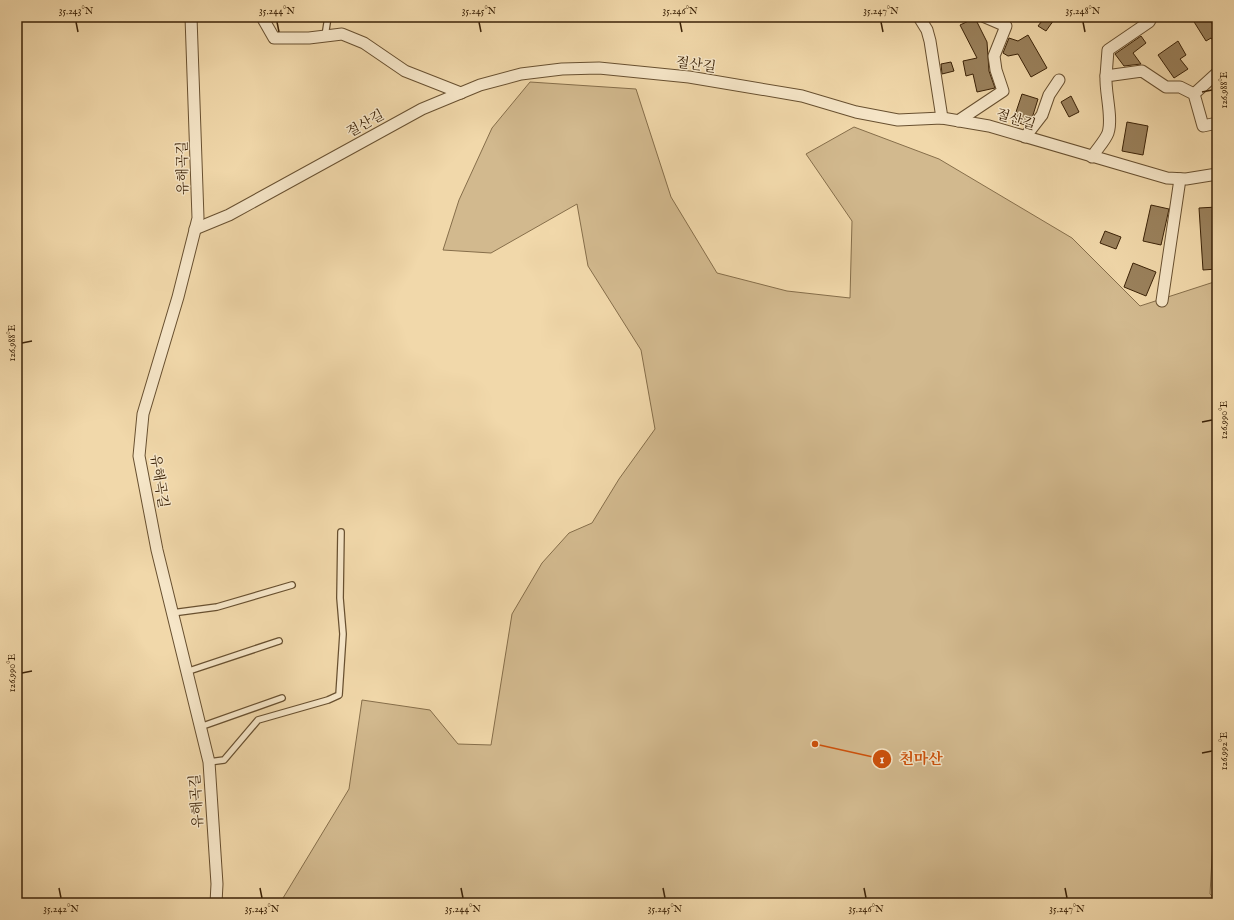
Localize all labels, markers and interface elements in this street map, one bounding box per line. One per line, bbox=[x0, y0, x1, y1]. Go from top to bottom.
text: 35.243°N bbox=[59, 5, 94, 18]
text: 35.244°N bbox=[259, 5, 295, 18]
text: 35.245°N bbox=[462, 5, 497, 18]
text: 35.246°N bbox=[662, 5, 698, 18]
text: 35.247°N bbox=[863, 5, 899, 18]
text: 35.248°N bbox=[1066, 5, 1101, 18]
street label: 절산길 bbox=[675, 53, 717, 77]
text: 126.988°E bbox=[1218, 71, 1231, 109]
street label: 절산길 bbox=[994, 105, 1038, 134]
street label: 절산길 bbox=[343, 106, 388, 142]
street label: 유해곡길 bbox=[174, 141, 192, 195]
text: 126.988°E bbox=[6, 324, 19, 362]
text: 126.990°E bbox=[1218, 401, 1231, 439]
street label: 유해곡길 bbox=[146, 453, 172, 509]
text: 126.990°E bbox=[6, 654, 19, 692]
text: 126.992°E bbox=[1218, 732, 1231, 770]
callout: 천마산 bbox=[872, 746, 951, 773]
text: 천마산 bbox=[899, 750, 943, 769]
text: 1 bbox=[880, 752, 885, 767]
street label: 유해곡길 bbox=[186, 773, 208, 829]
text: 35.242°N bbox=[43, 903, 79, 916]
text: 35.243°N bbox=[245, 903, 280, 916]
text: 35.244°N bbox=[445, 903, 481, 916]
text: 35.245°N bbox=[648, 903, 683, 916]
text: 35.246°N bbox=[848, 903, 884, 916]
text: 35.247°N bbox=[1049, 903, 1085, 916]

